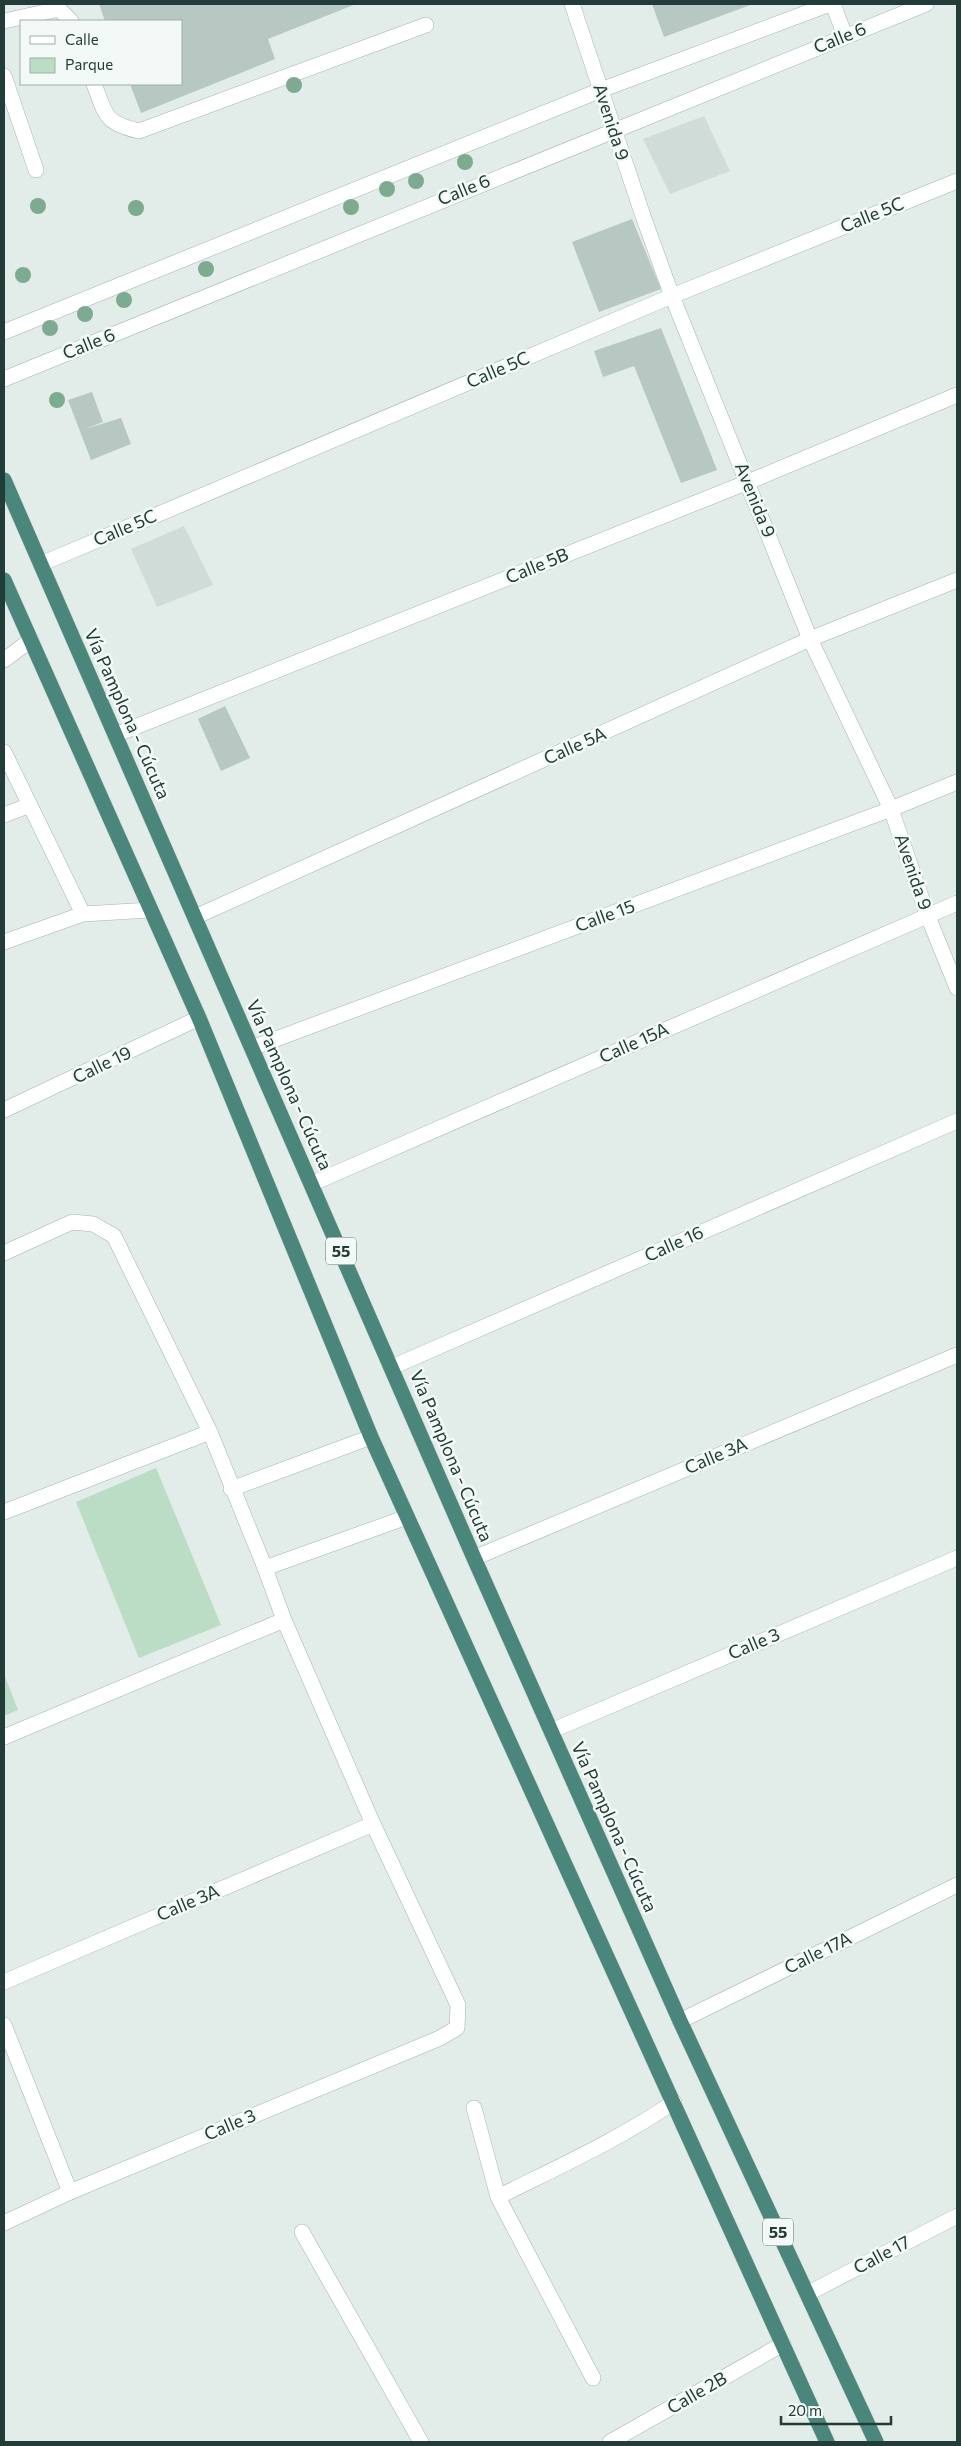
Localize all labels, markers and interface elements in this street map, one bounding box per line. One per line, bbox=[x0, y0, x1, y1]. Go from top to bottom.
street label: Calle 6 bbox=[810, 17, 869, 58]
legend bbox=[20, 20, 182, 85]
text: Calle bbox=[65, 30, 99, 48]
text: Parque bbox=[65, 55, 113, 73]
street label: Avenida 9 bbox=[589, 81, 635, 163]
street label: Calle 6 bbox=[434, 169, 493, 210]
street label: Calle 5C bbox=[837, 191, 907, 237]
street label: Calle 6 bbox=[59, 323, 118, 364]
street label: Calle 5C bbox=[463, 346, 533, 392]
street label: Avenida 9 bbox=[731, 459, 781, 540]
street label: Calle 5C bbox=[90, 504, 160, 550]
street label: Calle 5B bbox=[502, 543, 571, 588]
street label: Vía Pamplona - Cúcuta bbox=[80, 625, 175, 802]
street label: Calle 5A bbox=[540, 722, 609, 769]
street label: Avenida 9 bbox=[891, 831, 937, 913]
street label: Calle 15 bbox=[572, 894, 637, 936]
street label: Vía Pamplona - Cúcuta bbox=[242, 996, 337, 1173]
street label: Calle 15A bbox=[595, 1017, 672, 1067]
street label: Calle 19 bbox=[69, 1041, 134, 1088]
street label: Calle 16 bbox=[641, 1220, 707, 1266]
road number: 55 bbox=[326, 1238, 356, 1264]
street label: Vía Pamplona - Cúcuta bbox=[406, 1366, 498, 1545]
street label: Calle 3A bbox=[681, 1432, 750, 1478]
street label: Calle 3 bbox=[724, 1622, 783, 1664]
street label: Vía Pamplona - Cúcuta bbox=[567, 1738, 662, 1915]
street label: Calle 3A bbox=[153, 1879, 222, 1925]
street label: Calle 17A bbox=[780, 1926, 855, 1978]
street label: Calle 3 bbox=[200, 2103, 259, 2145]
road number: 55 bbox=[763, 2218, 793, 2246]
street label: Calle 17 bbox=[849, 2230, 914, 2278]
street label: Calle 2B bbox=[663, 2366, 730, 2418]
scale bar bbox=[781, 2394, 891, 2426]
text: 20 m bbox=[788, 2401, 822, 2419]

